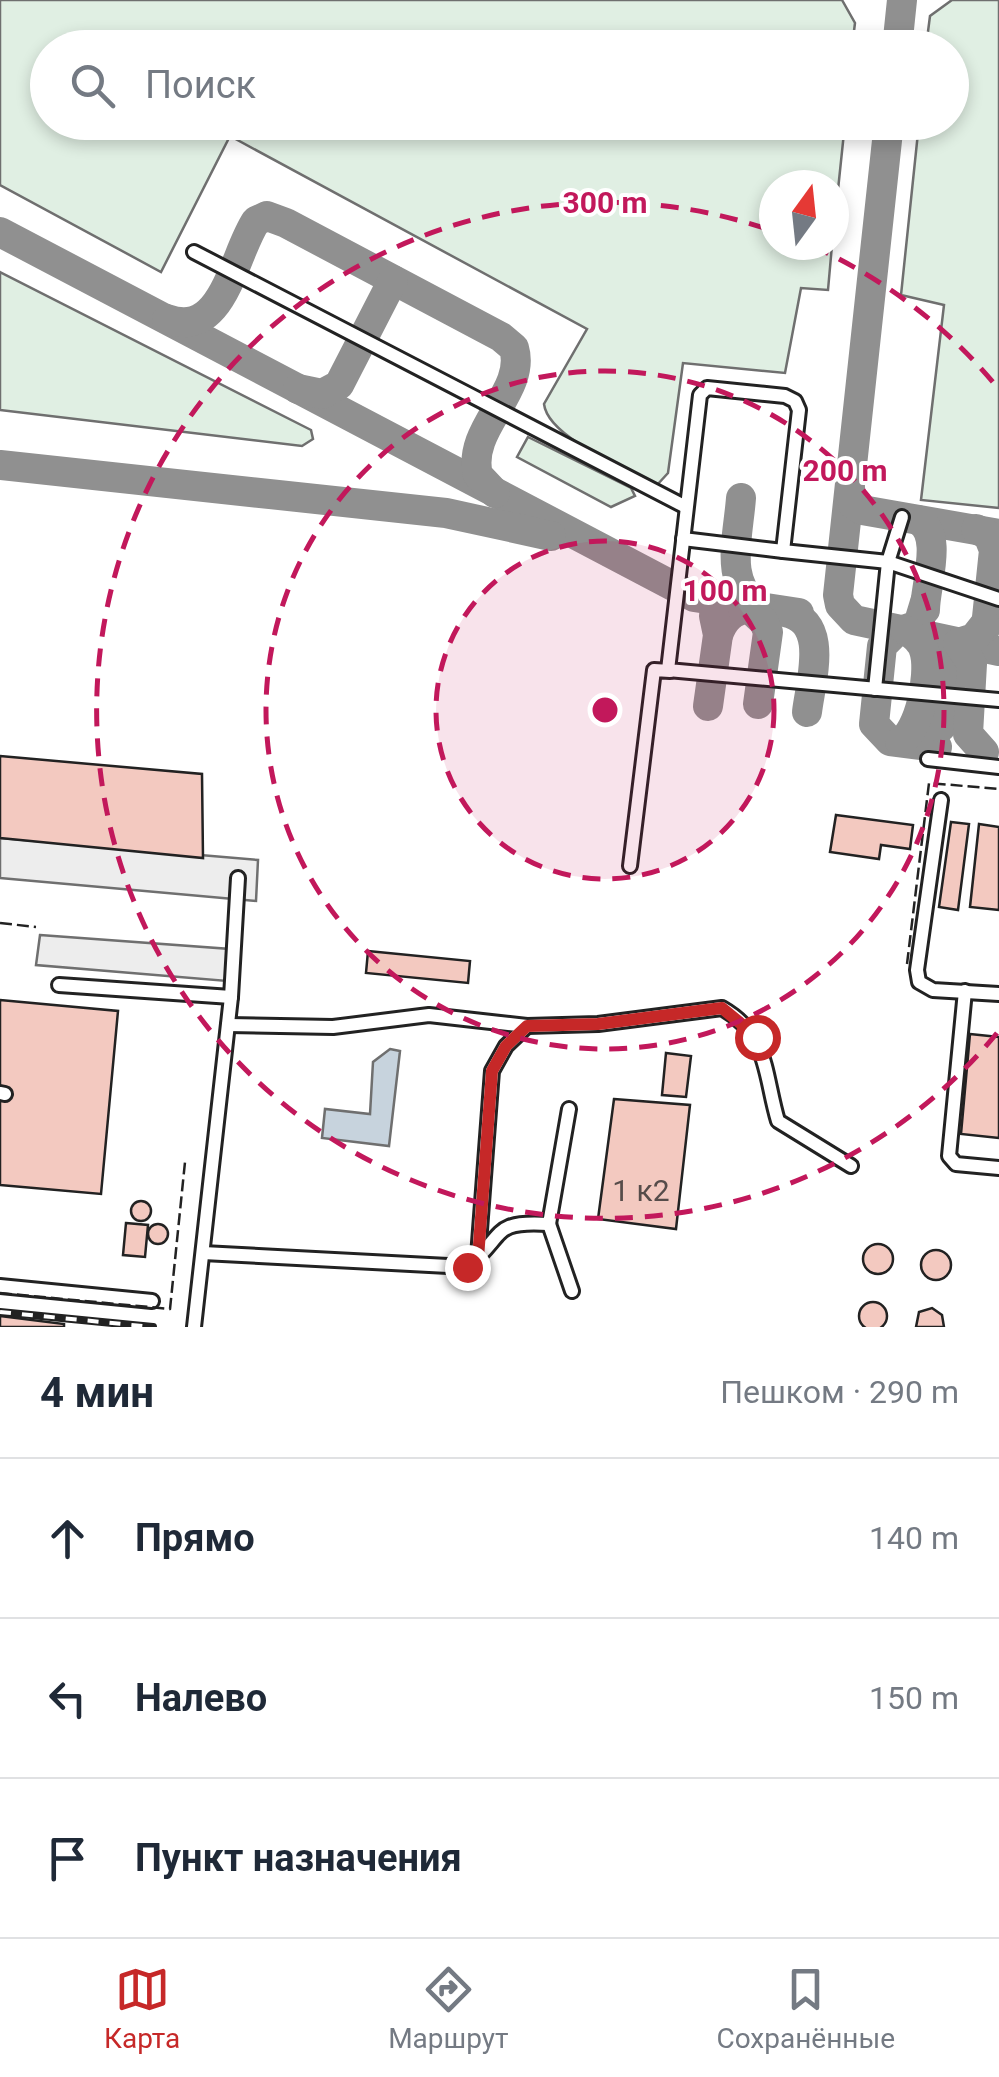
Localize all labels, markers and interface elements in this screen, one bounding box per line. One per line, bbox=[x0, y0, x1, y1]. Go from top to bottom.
search box bbox=[30, 30, 969, 140]
icon: search bbox=[65, 58, 120, 113]
text: Поиск bbox=[145, 63, 256, 107]
north arrow bbox=[759, 170, 849, 260]
text: 300 m bbox=[562, 185, 648, 220]
text: 200 m bbox=[802, 453, 888, 488]
text: 100 m bbox=[682, 573, 768, 608]
centre of rings bbox=[587, 692, 623, 728]
route start bbox=[735, 1015, 781, 1061]
house number: 1 к2 bbox=[612, 1173, 670, 1208]
route end bbox=[445, 1245, 491, 1291]
text: 4 мин bbox=[40, 1368, 154, 1417]
text: Пешком · 290 m bbox=[720, 1373, 959, 1411]
icon: ahead bbox=[40, 1511, 95, 1566]
text: Прямо bbox=[135, 1516, 255, 1560]
text: 140 m bbox=[869, 1519, 959, 1557]
icon: left bbox=[40, 1671, 95, 1726]
text: Налево bbox=[135, 1676, 267, 1720]
text: 150 m bbox=[869, 1679, 959, 1717]
icon: arrive bbox=[40, 1831, 95, 1886]
text: Пункт назначения bbox=[135, 1836, 462, 1880]
tab: Карта bbox=[104, 1962, 180, 2055]
tab: Маршрут bbox=[388, 1962, 509, 2055]
tab: Сохранённые bbox=[716, 1962, 895, 2055]

